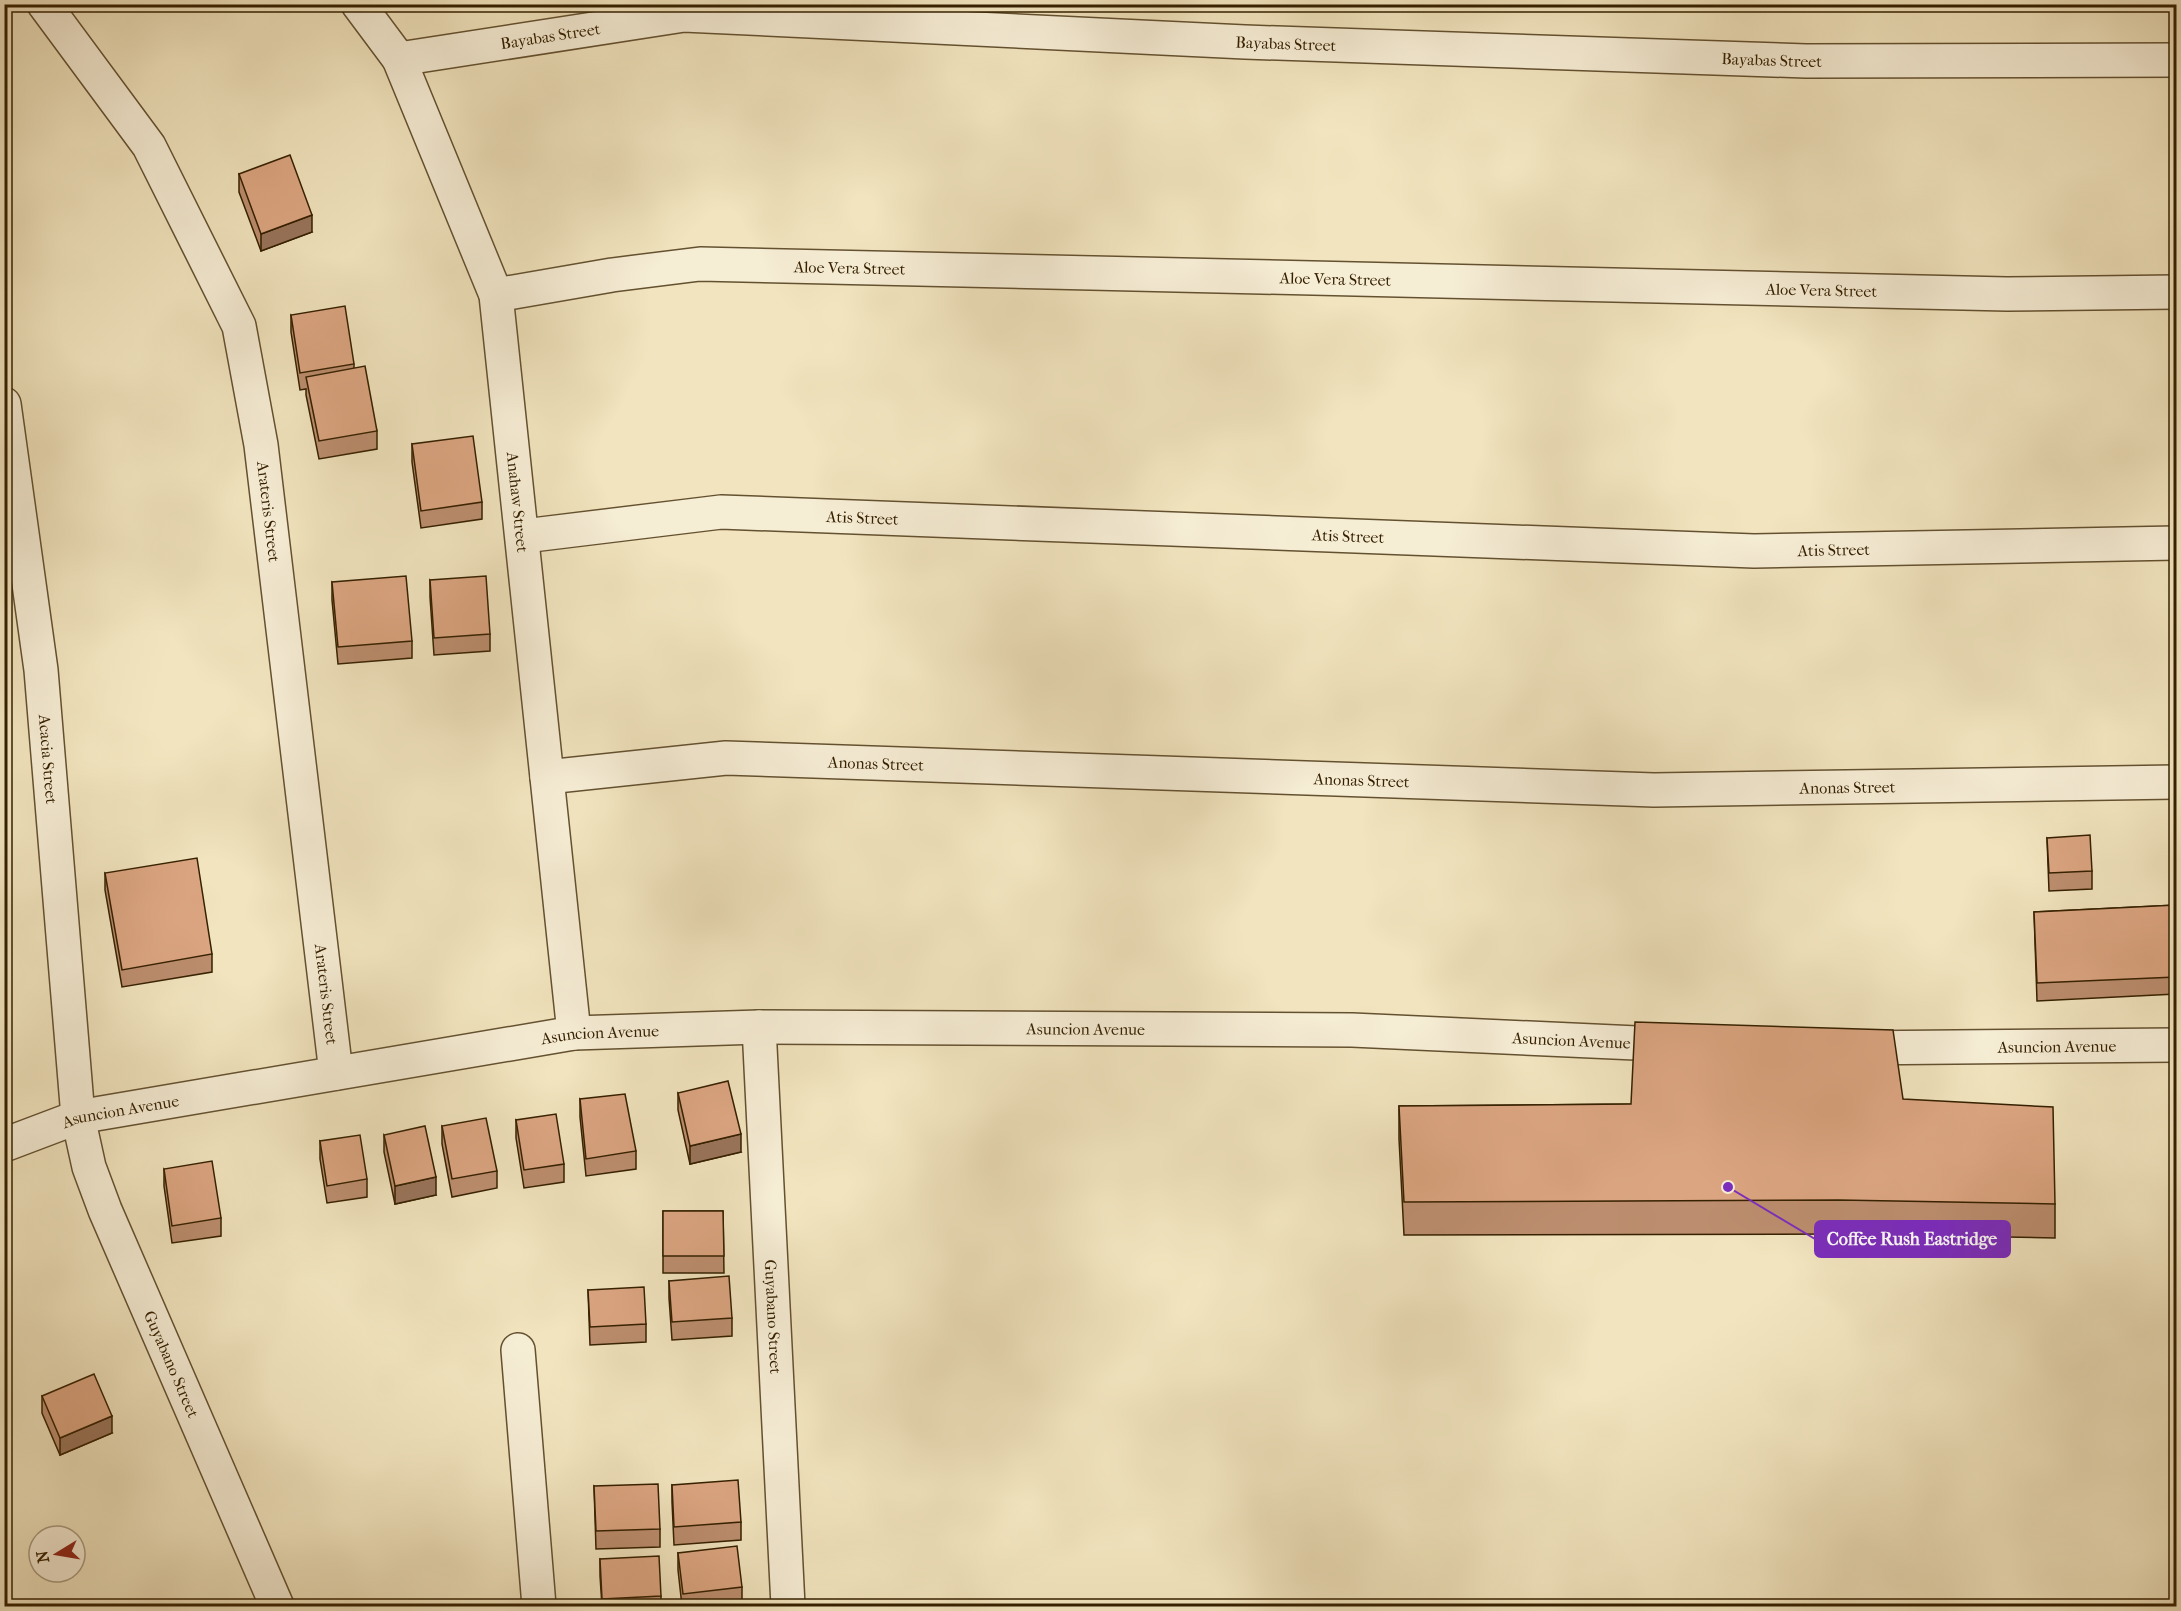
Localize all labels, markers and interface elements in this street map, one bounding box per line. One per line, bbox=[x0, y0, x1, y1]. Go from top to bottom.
street label: Bayabas Street bbox=[499, 19, 602, 53]
street label: Bayabas Street bbox=[1235, 33, 1337, 55]
street label: Bayabas Street bbox=[1721, 49, 1822, 71]
street label: Aloe Vera Street bbox=[793, 257, 906, 279]
street label: Aloe Vera Street bbox=[1278, 268, 1392, 290]
street label: Aloe Vera Street bbox=[1764, 279, 1878, 301]
street label: Anahaw Street bbox=[503, 450, 532, 554]
street label: Arateris Street bbox=[253, 459, 284, 563]
street label: Atis Street bbox=[825, 507, 899, 529]
street label: Atis Street bbox=[1311, 525, 1385, 547]
street label: Atis Street bbox=[1796, 540, 1870, 560]
street label: Acacia Street bbox=[35, 713, 61, 805]
street label: Anonas Street bbox=[827, 752, 924, 775]
street label: Anonas Street bbox=[1312, 769, 1410, 792]
street label: Anonas Street bbox=[1798, 777, 1896, 798]
street label: Arateris Street bbox=[311, 942, 342, 1046]
street label: Asuncion Avenue bbox=[1025, 1019, 1145, 1039]
street label: Asuncion Avenue bbox=[538, 1021, 659, 1049]
street label: Asuncion Avenue bbox=[1511, 1028, 1631, 1053]
street label: Asuncion Avenue bbox=[1997, 1037, 2116, 1057]
street label: Asuncion Avenue bbox=[59, 1091, 181, 1133]
callout: Coffee Rush Eastridge bbox=[1815, 1221, 2010, 1257]
text: Coffee Rush Eastridge bbox=[1827, 1229, 1997, 1250]
street label: Guyabano Street bbox=[761, 1259, 785, 1375]
street label: Guyabano Street bbox=[140, 1308, 203, 1421]
north arrow bbox=[27, 1524, 87, 1584]
text: N bbox=[32, 1548, 53, 1565]

